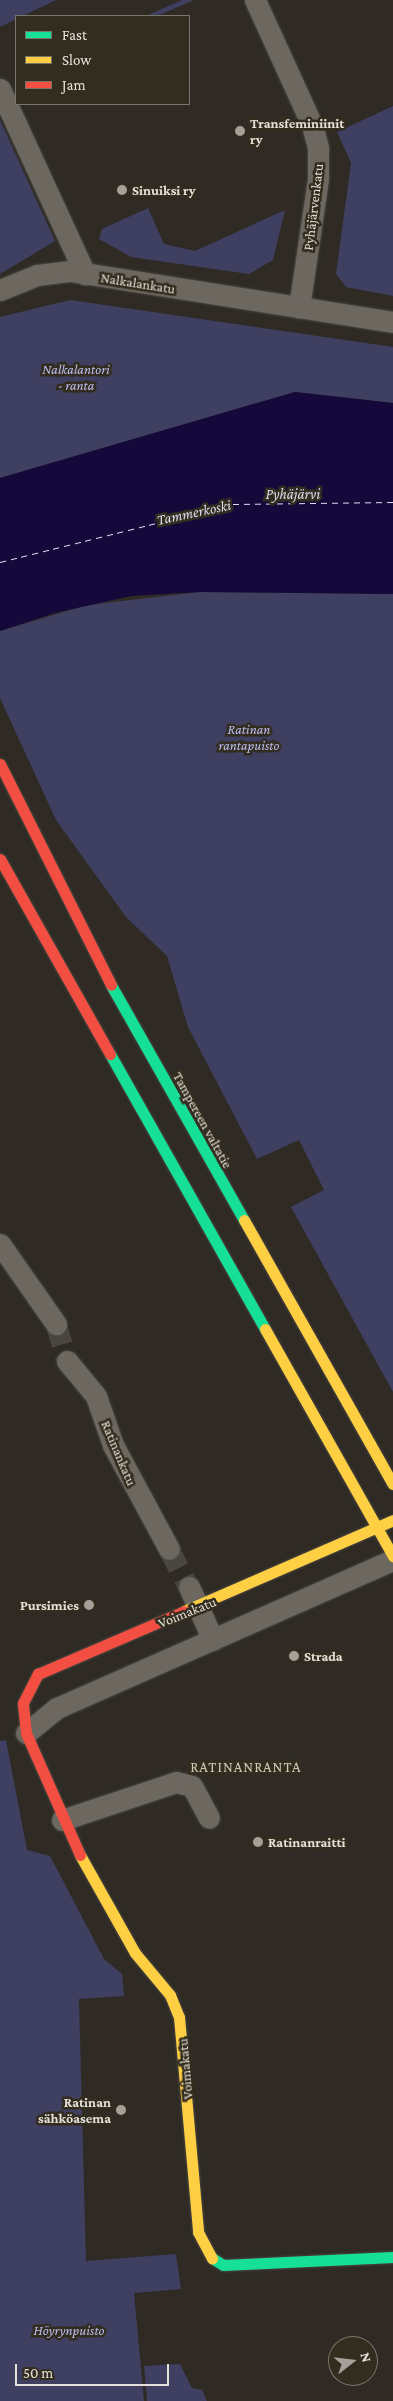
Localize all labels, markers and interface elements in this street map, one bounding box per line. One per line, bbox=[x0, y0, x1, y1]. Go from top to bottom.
legend bbox=[15, 15, 190, 105]
text: Fast bbox=[62, 27, 87, 43]
text: Slow bbox=[62, 52, 91, 68]
text: Jam bbox=[62, 77, 85, 93]
place label: Transfeminiinit ry bbox=[250, 115, 344, 148]
marker: Transfeminiinit ry bbox=[234, 125, 246, 137]
street label: Pyhäjärvenkatu bbox=[299, 163, 327, 251]
place label: Sinuiksi ry bbox=[132, 182, 196, 198]
marker: Sinuiksi ry bbox=[116, 184, 128, 196]
street label: Nalkalankatu bbox=[100, 269, 176, 297]
park label: Nalkalantori - ranta bbox=[42, 361, 110, 394]
water label: Pyhäjärvi bbox=[266, 486, 320, 504]
water label: Tammerkoski bbox=[155, 496, 233, 530]
park label: Ratinan rantapuisto bbox=[219, 721, 279, 754]
street label: Tampereen valtatie bbox=[170, 1069, 236, 1171]
street label: Ratinankatu bbox=[98, 1418, 140, 1488]
street label: Voimakatu bbox=[156, 1593, 218, 1631]
place label: Pursimies bbox=[20, 1597, 79, 1613]
marker: Pursimies bbox=[83, 1599, 95, 1611]
place label: Strada bbox=[304, 1648, 343, 1664]
marker: Strada bbox=[288, 1650, 300, 1662]
district label: RATINANRANTA bbox=[189, 1759, 303, 1777]
place label: Ratinanraitti bbox=[268, 1834, 346, 1850]
marker: Ratinanraitti bbox=[252, 1836, 264, 1848]
street label: Voimakatu bbox=[174, 2038, 196, 2100]
place label: Ratinan sähköasema bbox=[38, 2094, 111, 2126]
marker: Ratinan sähköasema bbox=[115, 2104, 127, 2116]
park label: Höyrynpuisto bbox=[34, 2322, 104, 2338]
north arrow bbox=[328, 2336, 378, 2386]
text: N bbox=[357, 2350, 375, 2364]
scale bar bbox=[18, 2354, 171, 2386]
text: 50 m bbox=[23, 2365, 53, 2381]

